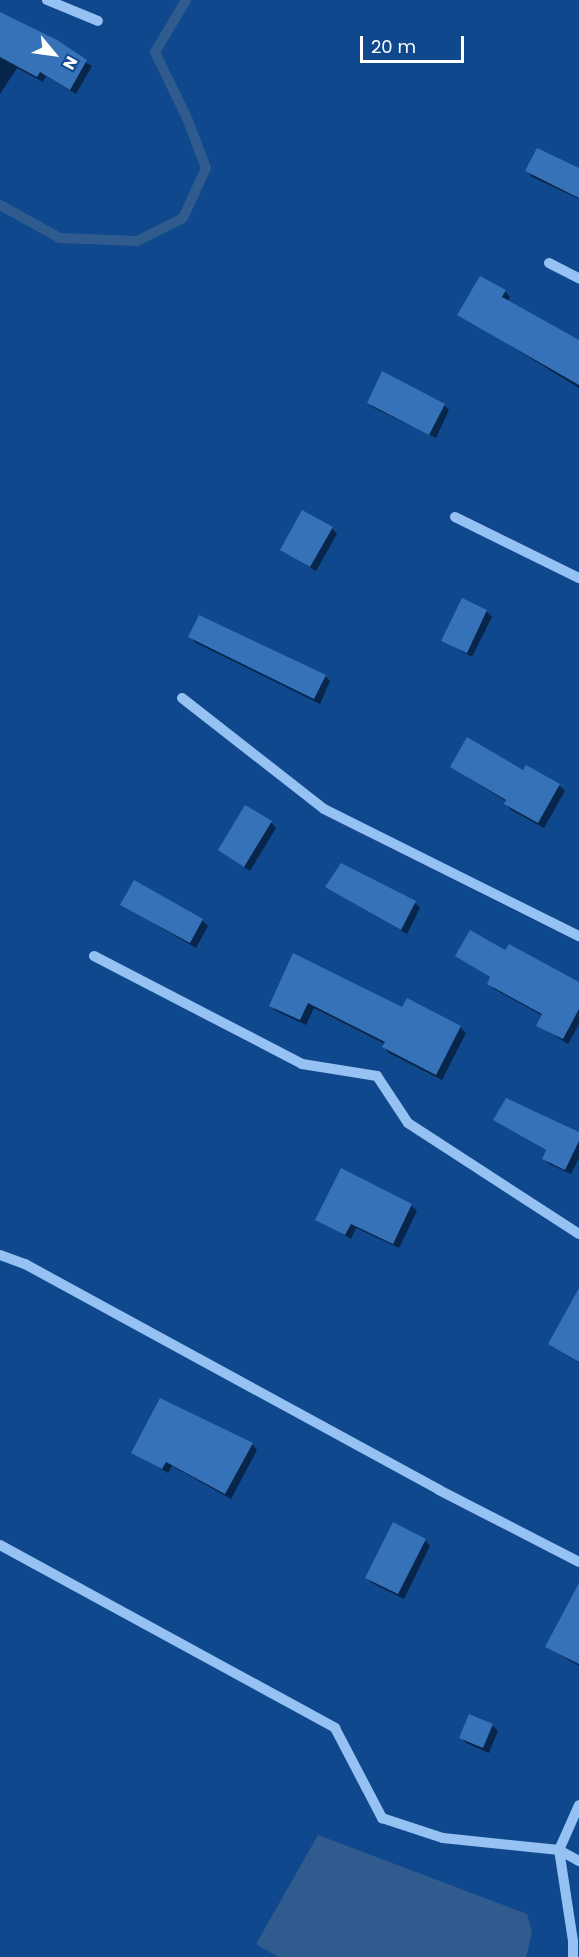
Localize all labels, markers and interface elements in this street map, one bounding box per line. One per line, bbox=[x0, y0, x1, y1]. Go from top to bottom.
north arrow bbox=[24, 24, 84, 84]
scale bar bbox=[363, 24, 466, 62]
text: 20 m bbox=[371, 34, 416, 59]
text: N bbox=[57, 52, 83, 74]

